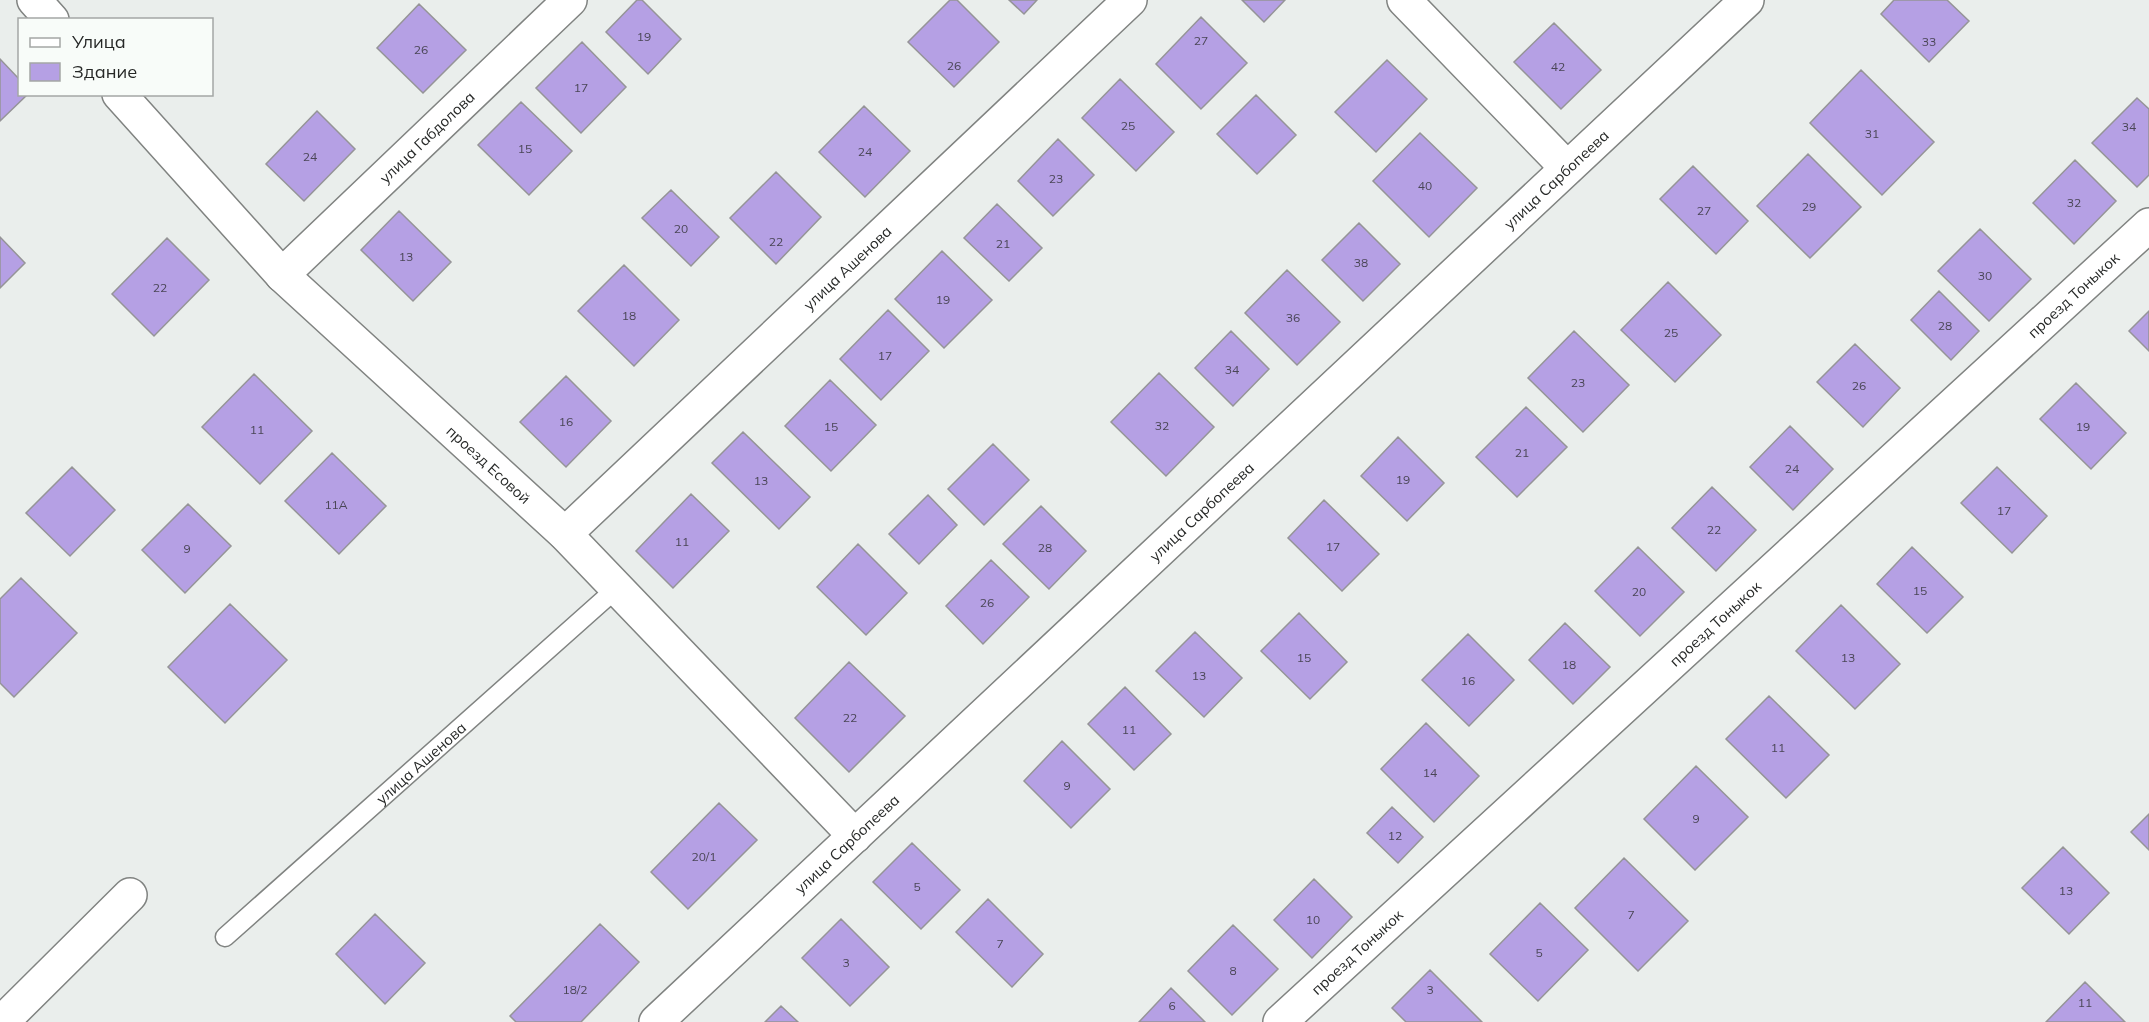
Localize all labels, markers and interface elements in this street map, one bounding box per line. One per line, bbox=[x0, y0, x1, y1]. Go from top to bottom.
legend bbox=[18, 18, 213, 96]
house number: 19 bbox=[637, 29, 651, 44]
text: Улица bbox=[71, 30, 126, 53]
house number: 27 bbox=[1194, 33, 1208, 48]
house number: 33 bbox=[1922, 34, 1936, 49]
house number: 26 bbox=[414, 42, 428, 57]
house number: 26 bbox=[947, 58, 961, 73]
house number: 42 bbox=[1551, 59, 1565, 74]
text: Здание bbox=[72, 60, 137, 83]
house number: 17 bbox=[574, 80, 588, 95]
street label: улица Габдолова bbox=[375, 87, 478, 187]
house number: 25 bbox=[1121, 118, 1135, 133]
house number: 34 bbox=[2122, 119, 2136, 134]
street label: улица Сарбопеева bbox=[1499, 125, 1612, 233]
house number: 31 bbox=[1865, 126, 1879, 141]
house number: 15 bbox=[518, 141, 532, 156]
house number: 24 bbox=[858, 144, 872, 159]
house number: 24 bbox=[303, 149, 317, 164]
house number: 23 bbox=[1049, 171, 1063, 186]
house number: 40 bbox=[1418, 178, 1432, 193]
house number: 32 bbox=[2067, 195, 2081, 210]
house number: 29 bbox=[1802, 199, 1816, 214]
house number: 27 bbox=[1697, 203, 1711, 218]
house number: 20 bbox=[674, 221, 688, 236]
street label: улица Ашенова bbox=[799, 221, 895, 314]
house number: 22 bbox=[769, 234, 783, 249]
house number: 21 bbox=[996, 236, 1010, 251]
street label: проезд Тоныкок bbox=[2023, 247, 2123, 341]
house number: 13 bbox=[399, 249, 413, 264]
house number: 38 bbox=[1354, 255, 1368, 270]
house number: 30 bbox=[1978, 268, 1992, 283]
house number: 22 bbox=[153, 280, 167, 295]
house number: 19 bbox=[936, 292, 950, 307]
house number: 18 bbox=[622, 308, 636, 323]
house number: 36 bbox=[1286, 310, 1300, 325]
house number: 28 bbox=[1938, 318, 1952, 333]
house number: 25 bbox=[1664, 325, 1678, 340]
house number: 17 bbox=[878, 348, 892, 363]
house number: 34 bbox=[1225, 362, 1239, 377]
house number: 23 bbox=[1571, 375, 1585, 390]
house number: 26 bbox=[1852, 378, 1866, 393]
house number: 16 bbox=[559, 414, 573, 429]
house number: 32 bbox=[1155, 418, 1169, 433]
house number: 15 bbox=[824, 419, 838, 434]
house number: 19 bbox=[2076, 419, 2090, 434]
street label: проезд Есовой bbox=[443, 421, 535, 507]
house number: 11 bbox=[250, 422, 264, 437]
house number: 21 bbox=[1515, 445, 1529, 460]
street label: улица Сарбопеева bbox=[1145, 458, 1258, 565]
house number: 24 bbox=[1785, 461, 1799, 476]
house number: 19 bbox=[1396, 472, 1410, 487]
house number: 13 bbox=[754, 473, 768, 488]
house number: 11А bbox=[324, 497, 348, 512]
house number: 17 bbox=[1997, 503, 2011, 518]
house number: 22 bbox=[1707, 522, 1721, 537]
house number: 11 bbox=[675, 534, 689, 549]
house number: 17 bbox=[1326, 539, 1340, 554]
house number: 28 bbox=[1038, 540, 1052, 555]
house number: 9 bbox=[183, 541, 191, 556]
street label: проезд Тоныкок bbox=[1665, 576, 1765, 670]
house number: 15 bbox=[1913, 583, 1927, 598]
house number: 20 bbox=[1632, 584, 1646, 599]
house number: 26 bbox=[980, 595, 994, 610]
house number: 15 bbox=[1297, 650, 1311, 665]
house number: 13 bbox=[1841, 650, 1855, 665]
house number: 18 bbox=[1562, 657, 1576, 672]
house number: 13 bbox=[1192, 668, 1206, 683]
house number: 16 bbox=[1461, 673, 1475, 688]
house number: 22 bbox=[843, 710, 857, 725]
street label: улица Ашенова bbox=[372, 718, 470, 808]
house number: 11 bbox=[1122, 722, 1136, 737]
house number: 11 bbox=[1771, 740, 1785, 755]
house number: 14 bbox=[1423, 765, 1437, 780]
house number: 9 bbox=[1063, 778, 1071, 793]
street label: улица Сарбопеева bbox=[790, 790, 903, 897]
house number: 9 bbox=[1692, 811, 1700, 826]
house number: 12 bbox=[1388, 828, 1402, 843]
house number: 20/1 bbox=[691, 849, 717, 864]
house number: 5 bbox=[913, 879, 921, 894]
house number: 13 bbox=[2059, 883, 2073, 898]
street label: проезд Тоныкок bbox=[1307, 904, 1407, 998]
house number: 7 bbox=[1627, 907, 1635, 922]
house number: 10 bbox=[1306, 912, 1320, 927]
house number: 7 bbox=[996, 936, 1004, 951]
house number: 5 bbox=[1535, 945, 1543, 960]
house number: 3 bbox=[842, 955, 850, 970]
house number: 8 bbox=[1229, 963, 1237, 978]
house number: 18/2 bbox=[562, 982, 588, 997]
house number: 3 bbox=[1426, 982, 1434, 997]
house number: 11 bbox=[2078, 995, 2092, 1010]
house number: 6 bbox=[1168, 998, 1176, 1013]

